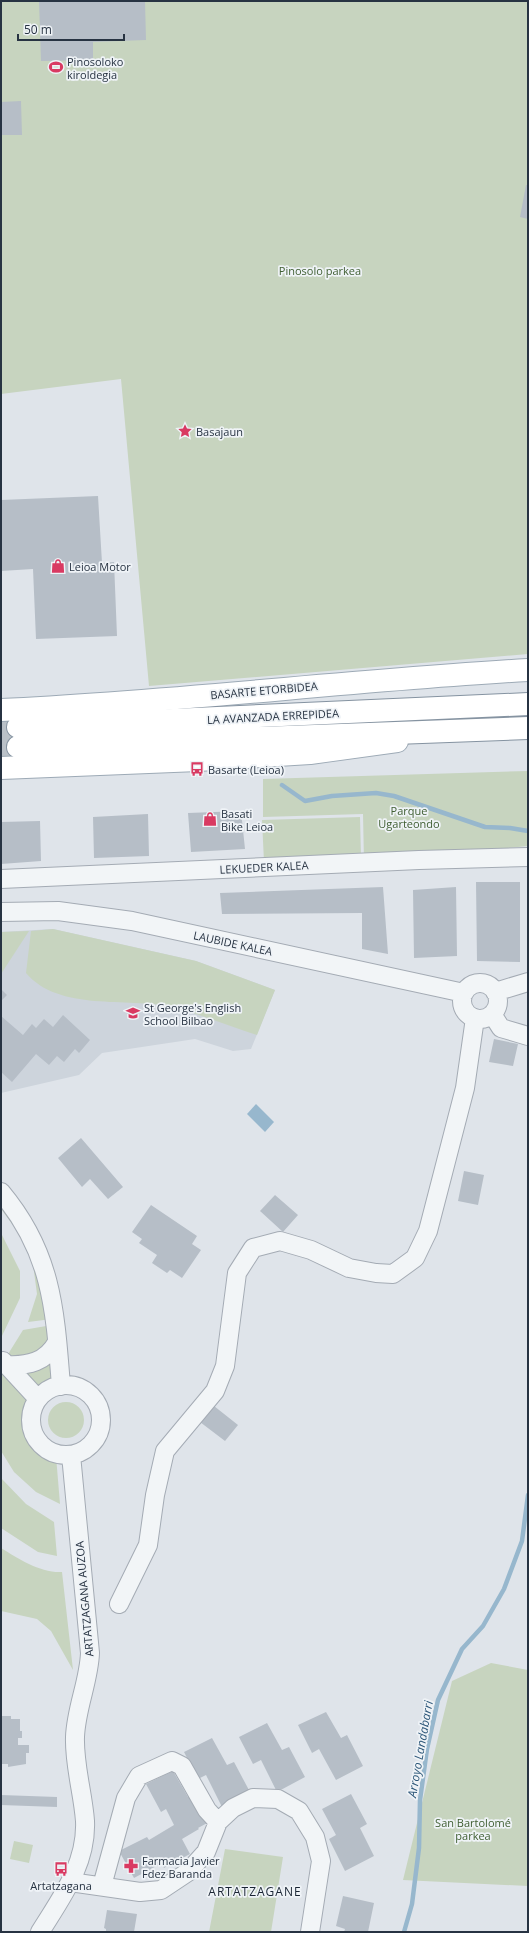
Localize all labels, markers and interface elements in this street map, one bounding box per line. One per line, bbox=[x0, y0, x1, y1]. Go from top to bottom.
scale bar bbox=[18, 16, 124, 42]
text: 50 m bbox=[24, 21, 52, 38]
place label: Pinosoloko kiroldegia bbox=[67, 54, 124, 82]
sports icon: Pinosoloko kiroldegia bbox=[48, 59, 64, 75]
park label: Pinosolo parkea bbox=[279, 263, 361, 278]
place icon: Basajaun bbox=[177, 423, 193, 439]
place label: Basajaun bbox=[196, 424, 243, 439]
shop icon: Leioa Motor bbox=[50, 558, 66, 574]
place label: Leioa Motor bbox=[69, 559, 131, 574]
street label: BASARTE ETORBIDEA bbox=[210, 678, 318, 702]
street label: LA AVANZADA ERREPIDEA bbox=[207, 705, 339, 727]
bus stop icon: Basarte (Leioa) bbox=[189, 761, 205, 777]
place label: Basarte (Leioa) bbox=[208, 762, 284, 777]
park label: Parque Ugarteondo bbox=[378, 803, 440, 831]
place label: Basati Bike Leioa bbox=[221, 806, 273, 834]
shop icon: Basati Bike Leioa bbox=[202, 811, 218, 827]
street label: LEKUEDER KALEA bbox=[219, 857, 309, 877]
street label: LAUBIDE KALEA bbox=[192, 927, 274, 959]
place label: St George's English School Bilbao bbox=[144, 1000, 241, 1028]
school or university icon: St George's English School Bilbao bbox=[125, 1005, 141, 1021]
street label: ARTATZAGANA AUZOA bbox=[71, 1541, 97, 1657]
water label: Arroyo Landabarri bbox=[403, 1698, 437, 1800]
park label: San Bartolomé parkea bbox=[435, 1815, 511, 1843]
place label: Farmacia Javier Fdez Baranda bbox=[142, 1853, 220, 1881]
pharmacy icon: Farmacia Javier Fdez Baranda bbox=[123, 1858, 139, 1874]
bus stop icon: Artatzagana bbox=[53, 1861, 69, 1877]
place label: Artatzagana bbox=[30, 1878, 92, 1893]
district label: ARTATZAGANE bbox=[208, 1883, 302, 1900]

